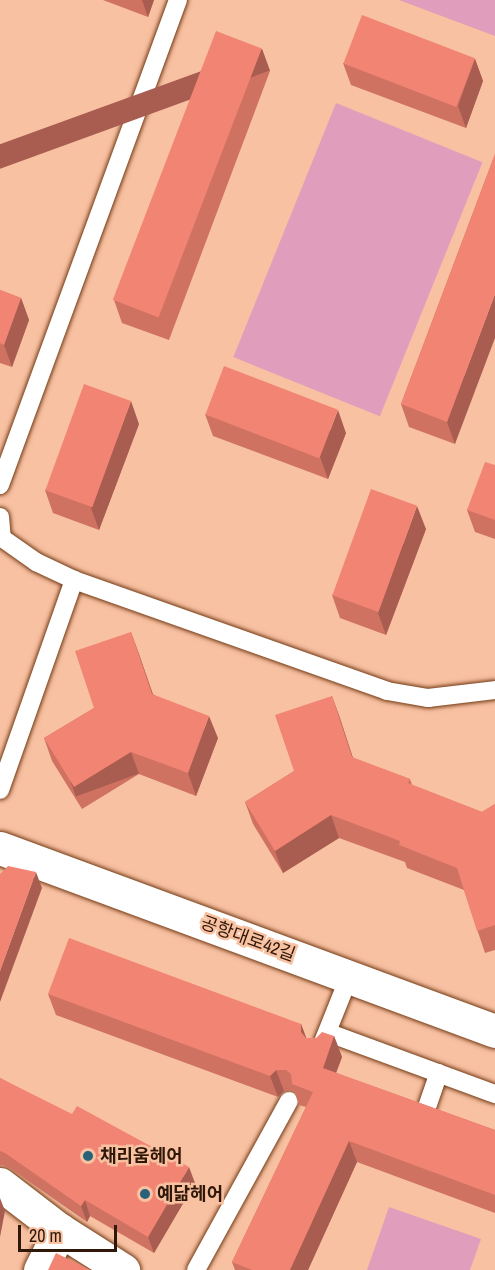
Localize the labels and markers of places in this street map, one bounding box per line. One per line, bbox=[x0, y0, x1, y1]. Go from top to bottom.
place label: 채리움헤어 bbox=[100, 1145, 183, 1167]
marker: 채리움헤어 bbox=[81, 1149, 95, 1163]
place label: 예닮헤어 bbox=[157, 1183, 223, 1205]
marker: 예닮헤어 bbox=[138, 1187, 152, 1201]

